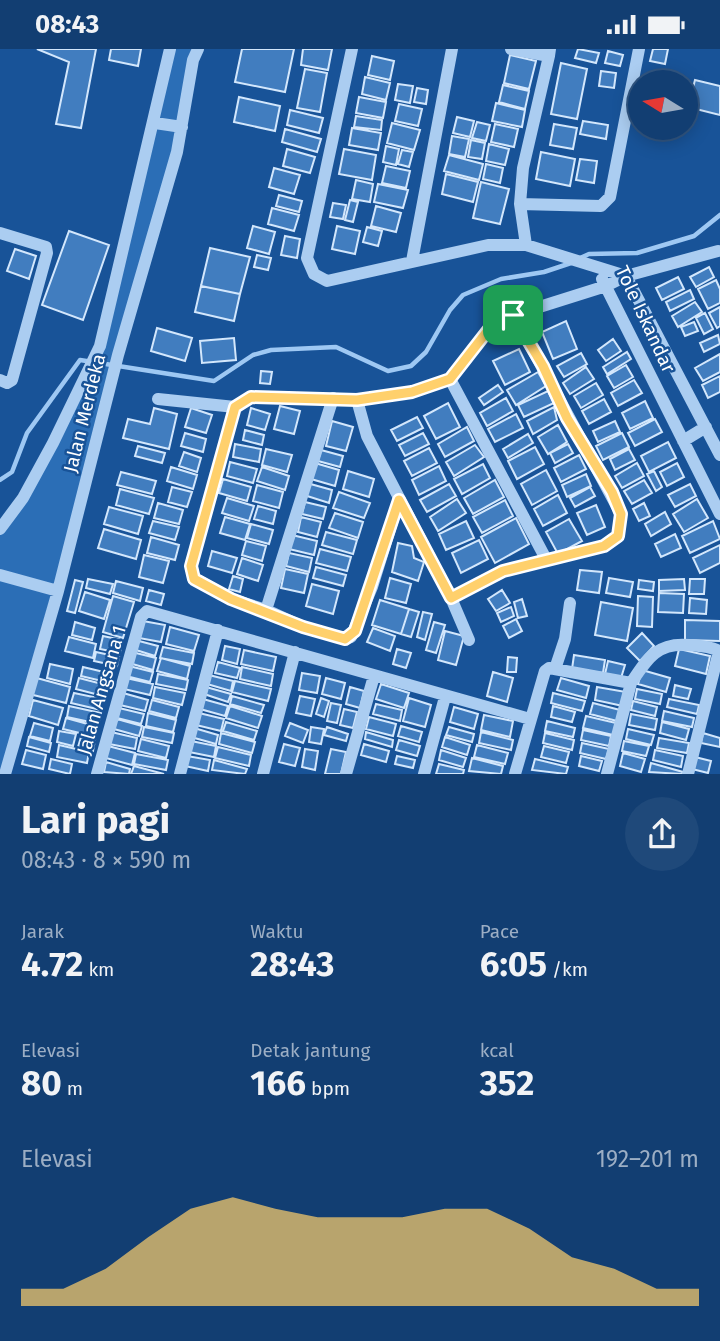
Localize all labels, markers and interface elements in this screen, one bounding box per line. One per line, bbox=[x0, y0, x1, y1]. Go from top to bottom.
text: 08:43 bbox=[35, 9, 99, 40]
north arrow bbox=[628, 70, 698, 140]
map controls bbox=[628, 70, 698, 140]
street label: Tole Iskandar bbox=[611, 262, 681, 377]
pin bbox=[483, 285, 543, 345]
icon: arrive bbox=[494, 296, 532, 334]
street label: Jalan Merdeka bbox=[59, 351, 110, 475]
street label: Jalan Angsana 1 bbox=[72, 623, 131, 757]
text: Lari pagi bbox=[21, 797, 170, 843]
button: share bbox=[625, 797, 699, 871]
text: 08:43 · 8 × 590 m bbox=[21, 846, 191, 874]
text: Jarak bbox=[21, 920, 64, 943]
text: Waktu bbox=[250, 920, 303, 943]
text: Pace bbox=[480, 920, 519, 943]
text: 4.72 bbox=[21, 943, 83, 985]
text: 28:43 bbox=[250, 943, 334, 985]
text: 6:05 bbox=[480, 943, 547, 985]
text: km bbox=[83, 958, 114, 981]
text: /km bbox=[547, 958, 588, 981]
text: Elevasi bbox=[21, 1039, 80, 1062]
text: Detak jantung bbox=[250, 1039, 370, 1062]
text: kcal bbox=[480, 1039, 514, 1062]
text: 80 bbox=[21, 1062, 62, 1104]
text: 166 bbox=[250, 1062, 306, 1104]
text: 352 bbox=[480, 1062, 534, 1104]
text: m bbox=[62, 1077, 83, 1100]
text: bpm bbox=[306, 1077, 350, 1100]
text: Elevasi bbox=[21, 1145, 93, 1173]
text: 192–201 m bbox=[596, 1145, 699, 1173]

